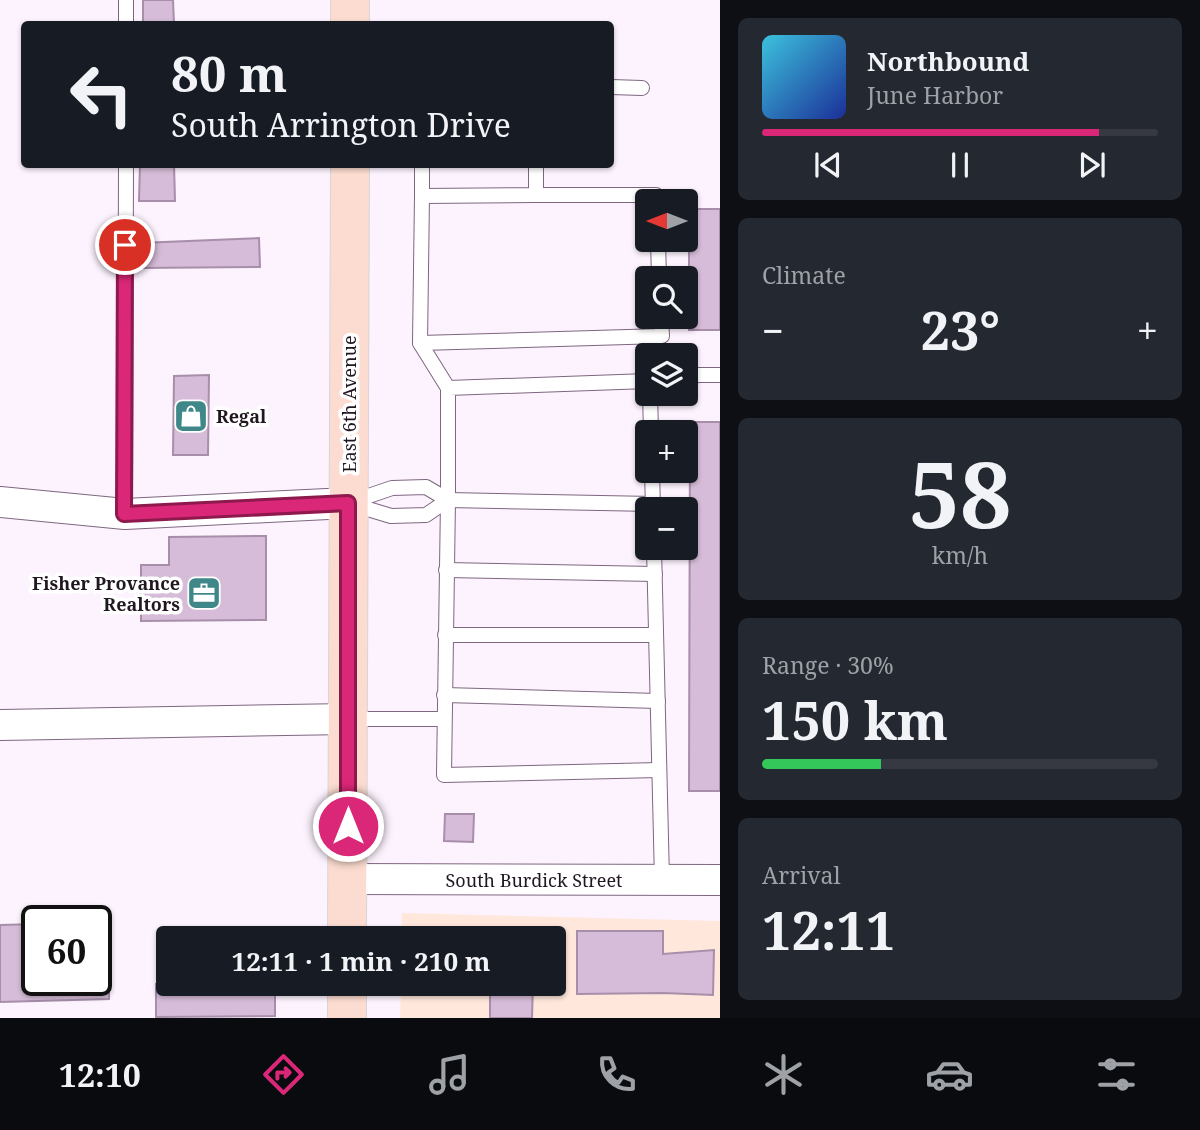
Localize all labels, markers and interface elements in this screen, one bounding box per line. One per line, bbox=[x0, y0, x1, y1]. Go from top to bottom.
text: 80 m bbox=[171, 40, 287, 106]
text: Northbound bbox=[867, 43, 1029, 79]
icon: left bbox=[56, 49, 147, 140]
text: June Harbor bbox=[867, 79, 1003, 111]
text: South Arrington Drive bbox=[171, 103, 511, 146]
icon: previous bbox=[809, 146, 847, 184]
icon: pause bbox=[941, 146, 979, 184]
icon: next bbox=[1073, 146, 1111, 184]
north arrow bbox=[635, 189, 698, 252]
map controls bbox=[635, 189, 698, 560]
pin bbox=[95, 215, 155, 275]
icon: arrive bbox=[106, 226, 144, 264]
text: Climate bbox=[762, 259, 846, 291]
button: search bbox=[635, 266, 698, 329]
text: 23° bbox=[921, 294, 1000, 365]
text: − bbox=[762, 304, 784, 356]
text: + bbox=[1137, 304, 1158, 356]
street label: East 6th Avenue bbox=[337, 335, 361, 473]
button: layers bbox=[635, 343, 698, 406]
shop icon: Regal bbox=[172, 397, 210, 435]
place label: Regal bbox=[216, 404, 267, 428]
button: + bbox=[635, 420, 698, 483]
text: 58 bbox=[909, 431, 1011, 555]
button: − bbox=[635, 497, 698, 560]
text: km/h bbox=[932, 539, 988, 571]
place label: Fisher Provance Realtors bbox=[32, 571, 180, 616]
office icon: Fisher Provance Realtors bbox=[185, 574, 223, 612]
text: Range · 30% bbox=[762, 649, 894, 681]
text: 150 km bbox=[762, 684, 948, 755]
position arrow bbox=[311, 789, 385, 863]
text: Arrival bbox=[762, 859, 841, 891]
street label: South Burdick Street bbox=[446, 868, 622, 892]
text: 12:11 bbox=[762, 894, 895, 965]
speed limit sign: 60 bbox=[21, 905, 112, 996]
text: 12:11 · 1 min · 210 m bbox=[231, 943, 491, 979]
icon: directions bbox=[259, 1050, 308, 1099]
icon: music bbox=[425, 1050, 474, 1099]
icon: phone bbox=[592, 1050, 641, 1099]
icon: climate bbox=[759, 1050, 808, 1099]
icon: car bbox=[925, 1050, 974, 1099]
icon: filters bbox=[1092, 1050, 1141, 1099]
text: 12:10 bbox=[59, 1053, 141, 1096]

